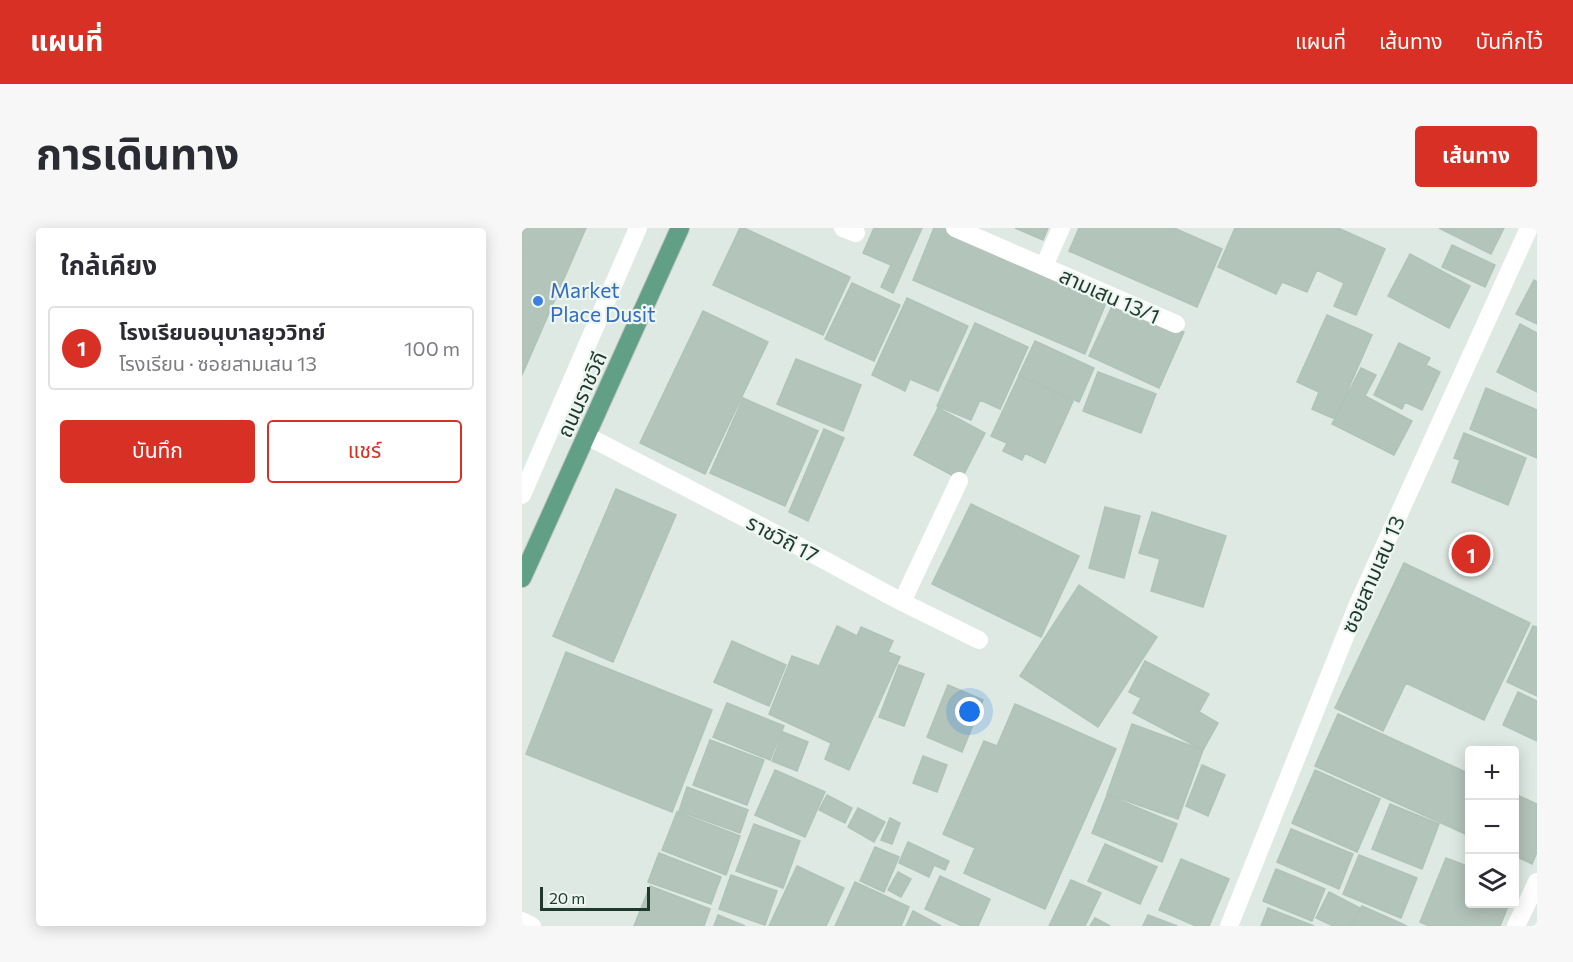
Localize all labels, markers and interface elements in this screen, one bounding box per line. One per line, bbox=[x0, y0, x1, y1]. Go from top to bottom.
text: แผนที่ bbox=[30, 23, 103, 57]
text: แผนที่ bbox=[1295, 28, 1346, 53]
text: เส้นทาง bbox=[1379, 28, 1443, 53]
text: บันทึกไว้ bbox=[1476, 28, 1543, 53]
text: การเดินทาง bbox=[36, 126, 239, 178]
button: เส้นทาง bbox=[1415, 126, 1537, 187]
text: ใกล้เคียง bbox=[60, 249, 157, 280]
street label: สามเสน 13/1 bbox=[1056, 262, 1164, 328]
place label: Market Place Dusit bbox=[550, 277, 656, 326]
marker: Market Place Dusit bbox=[531, 294, 545, 308]
text: โรงเรียนอนุบาลยุววิทย์ bbox=[119, 318, 325, 345]
text: 1 bbox=[77, 336, 86, 360]
text: 100 m bbox=[404, 336, 460, 360]
street label: ถนนราชวิถี bbox=[551, 347, 611, 441]
text: โรงเรียน · ซอยสามเสน 13 bbox=[119, 351, 317, 375]
button: บันทึก bbox=[60, 420, 255, 483]
button: แชร์ bbox=[267, 420, 462, 483]
street label: ราชวิถี 17 bbox=[743, 509, 823, 567]
street label: ซอยสามเสน 13 bbox=[1335, 512, 1409, 636]
pin: 1 bbox=[1452, 532, 1490, 576]
your location bbox=[955, 697, 984, 726]
map controls bbox=[1465, 746, 1519, 908]
button: + bbox=[1465, 746, 1519, 800]
button: − bbox=[1465, 800, 1519, 854]
button: layers bbox=[1465, 854, 1519, 908]
scale bar bbox=[540, 884, 650, 912]
text: 20 m bbox=[549, 888, 585, 907]

